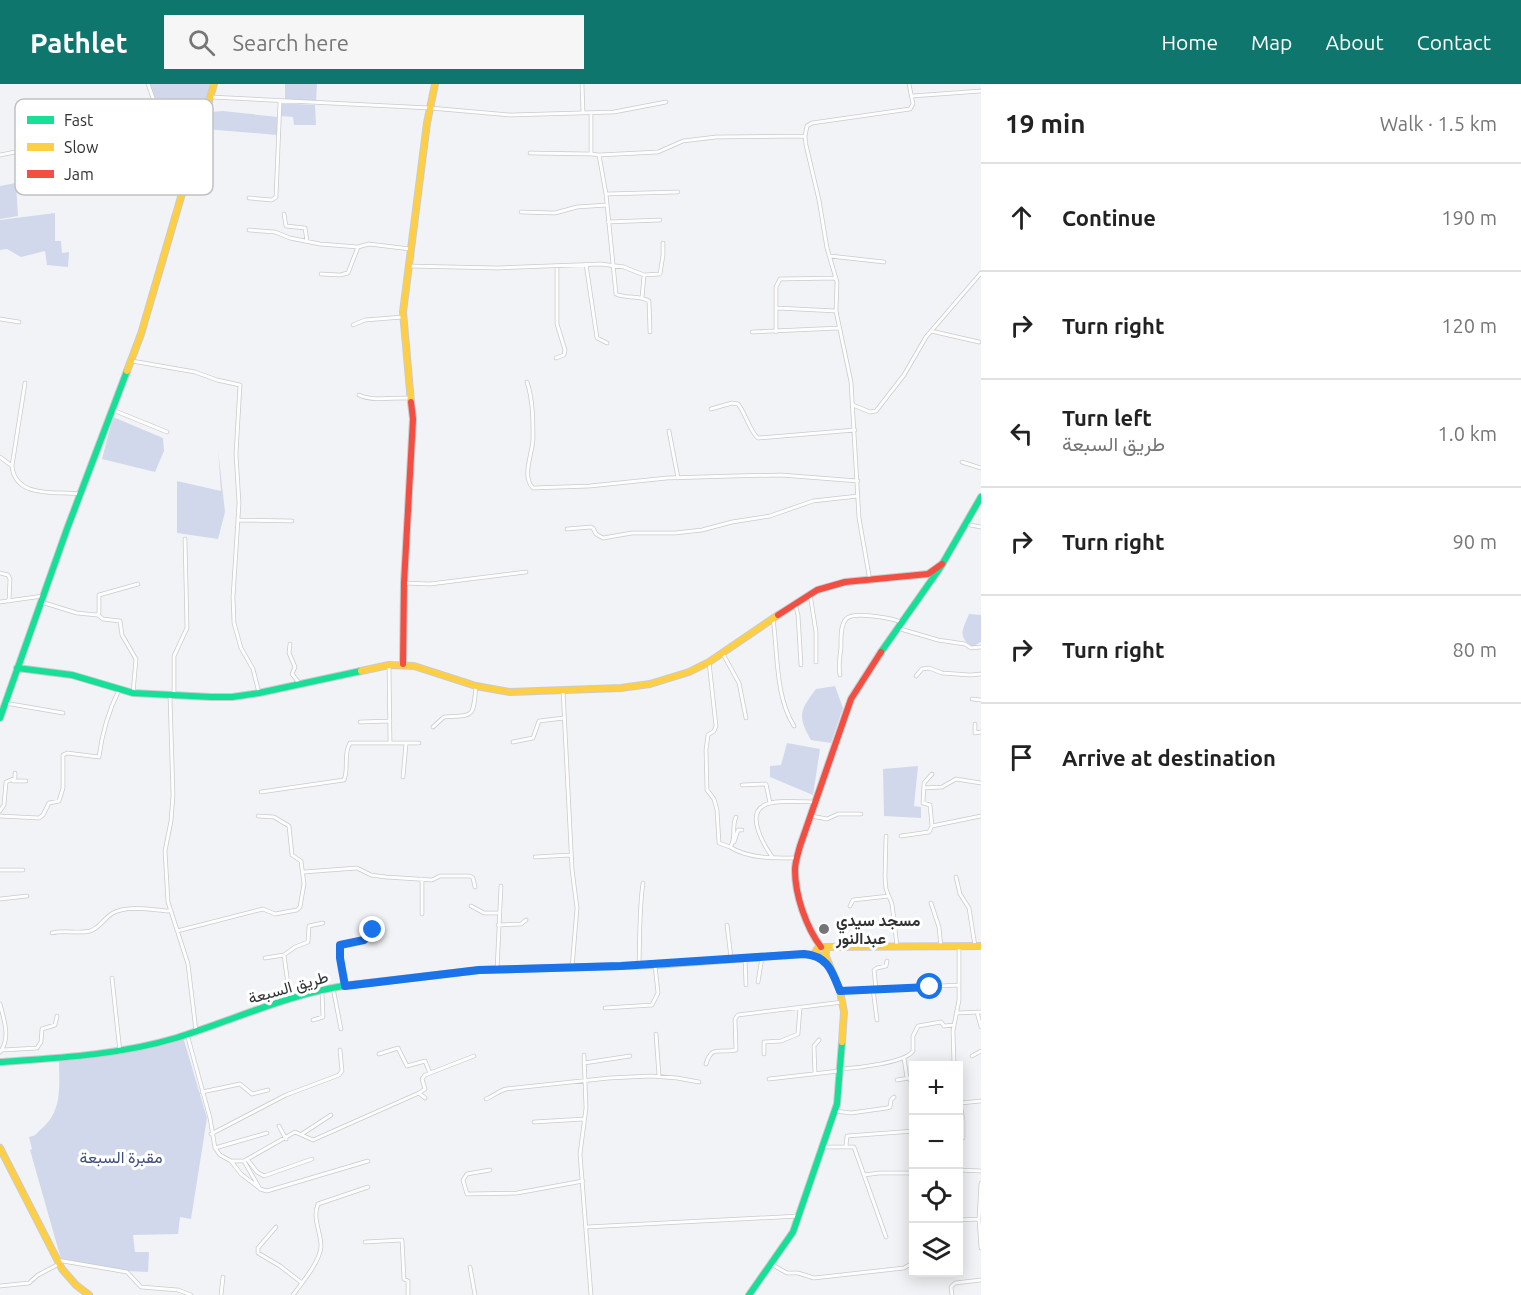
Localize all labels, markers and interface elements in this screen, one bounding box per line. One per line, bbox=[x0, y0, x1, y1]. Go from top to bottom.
search box bbox=[164, 15, 584, 69]
icon: search bbox=[185, 26, 218, 59]
text: Pathlet bbox=[30, 27, 128, 58]
text: Search here bbox=[233, 30, 349, 55]
text: Home bbox=[1161, 30, 1218, 54]
text: Map bbox=[1251, 30, 1292, 54]
text: About bbox=[1325, 30, 1384, 54]
text: Contact bbox=[1417, 30, 1491, 54]
legend bbox=[15, 99, 213, 195]
text: 19 min bbox=[1005, 109, 1085, 138]
text: Fast bbox=[64, 111, 94, 129]
text: Walk · 1.5 km bbox=[1380, 112, 1497, 135]
text: Slow bbox=[64, 138, 99, 156]
text: Jam bbox=[64, 165, 94, 183]
icon: ahead bbox=[1005, 201, 1038, 234]
text: Continue bbox=[1062, 205, 1156, 230]
text: 190 m bbox=[1441, 206, 1497, 229]
icon: right bbox=[1005, 309, 1038, 342]
text: Turn right bbox=[1062, 313, 1164, 338]
text: 120 m bbox=[1441, 314, 1497, 337]
text: Turn left bbox=[1062, 405, 1152, 430]
icon: left bbox=[1005, 417, 1038, 450]
text: 1.0 km bbox=[1438, 422, 1497, 445]
text: طريق السبعة bbox=[1062, 432, 1165, 455]
icon: right bbox=[1005, 525, 1038, 558]
text: Turn right bbox=[1062, 529, 1164, 554]
text: 90 m bbox=[1453, 530, 1497, 553]
icon: right bbox=[1005, 633, 1038, 666]
text: Turn right bbox=[1062, 637, 1164, 662]
text: 80 m bbox=[1453, 638, 1497, 661]
icon: arrive bbox=[1005, 741, 1038, 774]
text: Arrive at destination bbox=[1062, 745, 1276, 770]
place label: مسجد سيدي عبدالنور bbox=[835, 911, 921, 949]
route end bbox=[359, 916, 385, 942]
marker: مسجد سيدي عبدالنور bbox=[817, 922, 831, 936]
street label: طريق السبعة bbox=[246, 967, 331, 1009]
route start bbox=[916, 973, 942, 999]
map controls bbox=[909, 1061, 963, 1277]
button: + bbox=[909, 1061, 963, 1115]
button: − bbox=[909, 1115, 963, 1169]
park label: مقبرة السبعة bbox=[80, 1148, 162, 1168]
button: locate bbox=[909, 1169, 963, 1223]
button: layers bbox=[909, 1223, 963, 1277]

